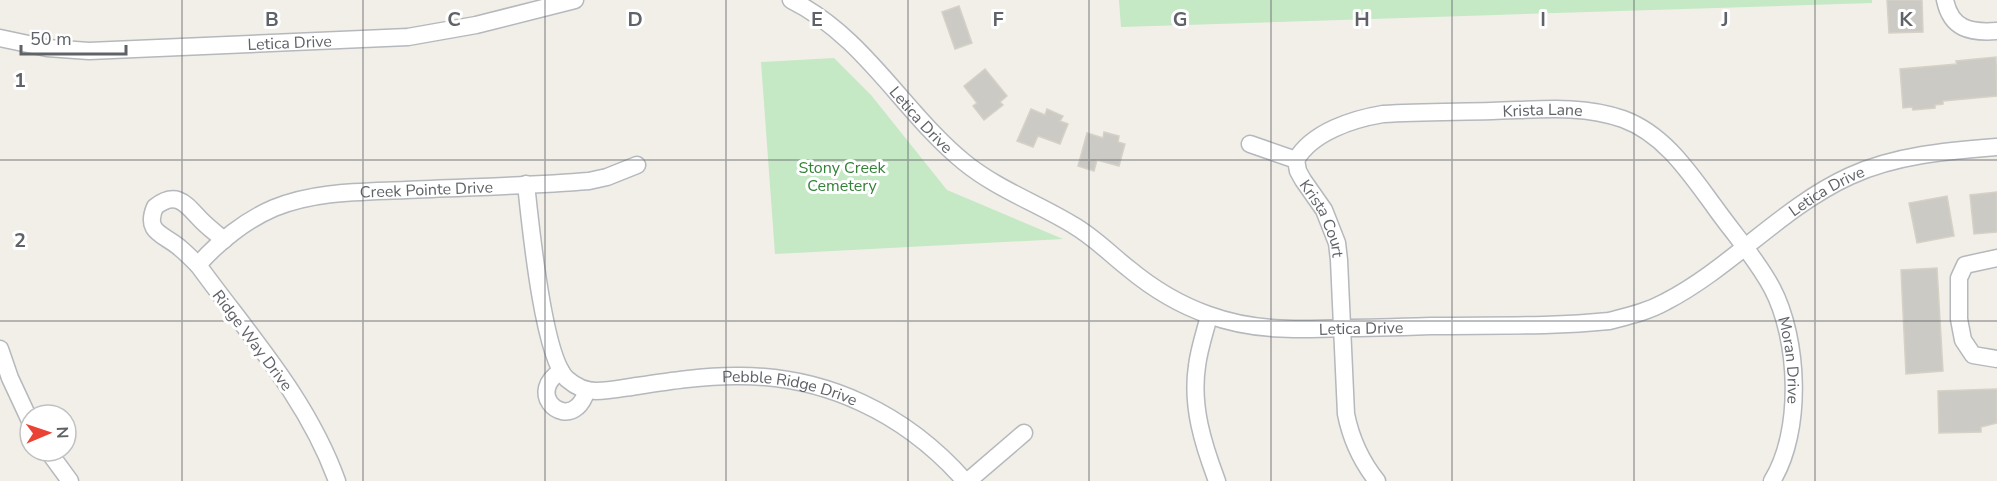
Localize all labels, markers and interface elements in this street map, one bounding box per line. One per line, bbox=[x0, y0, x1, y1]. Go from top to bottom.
text: B bbox=[265, 6, 279, 33]
text: C bbox=[447, 6, 461, 33]
text: D bbox=[627, 6, 643, 33]
text: E bbox=[811, 6, 823, 33]
text: F bbox=[992, 6, 1004, 33]
text: G bbox=[1173, 6, 1187, 33]
text: H bbox=[1354, 6, 1370, 33]
text: I bbox=[1540, 6, 1546, 33]
text: J bbox=[1720, 6, 1729, 33]
text: K bbox=[1899, 6, 1913, 33]
scale bar bbox=[21, 18, 126, 56]
text: 50 m bbox=[30, 27, 72, 51]
street label: Letica Drive bbox=[247, 30, 332, 56]
text: 1 bbox=[14, 67, 26, 94]
street label: Letica Drive bbox=[884, 82, 957, 159]
street label: Krista Lane bbox=[1502, 99, 1583, 123]
park label: Stony Creek Cemetery bbox=[799, 157, 886, 197]
street label: Letica Drive bbox=[1784, 161, 1868, 222]
street label: Krista Court bbox=[1294, 175, 1349, 259]
street label: Creek Pointe Drive bbox=[359, 176, 493, 204]
text: 2 bbox=[14, 227, 26, 254]
street label: Ridge Way Drive bbox=[207, 286, 297, 396]
street label: Moran Drive bbox=[1772, 314, 1804, 404]
street label: Letica Drive bbox=[1319, 317, 1404, 341]
street label: Pebble Ridge Drive bbox=[722, 366, 861, 412]
north arrow bbox=[18, 403, 78, 463]
text: N bbox=[51, 426, 73, 439]

